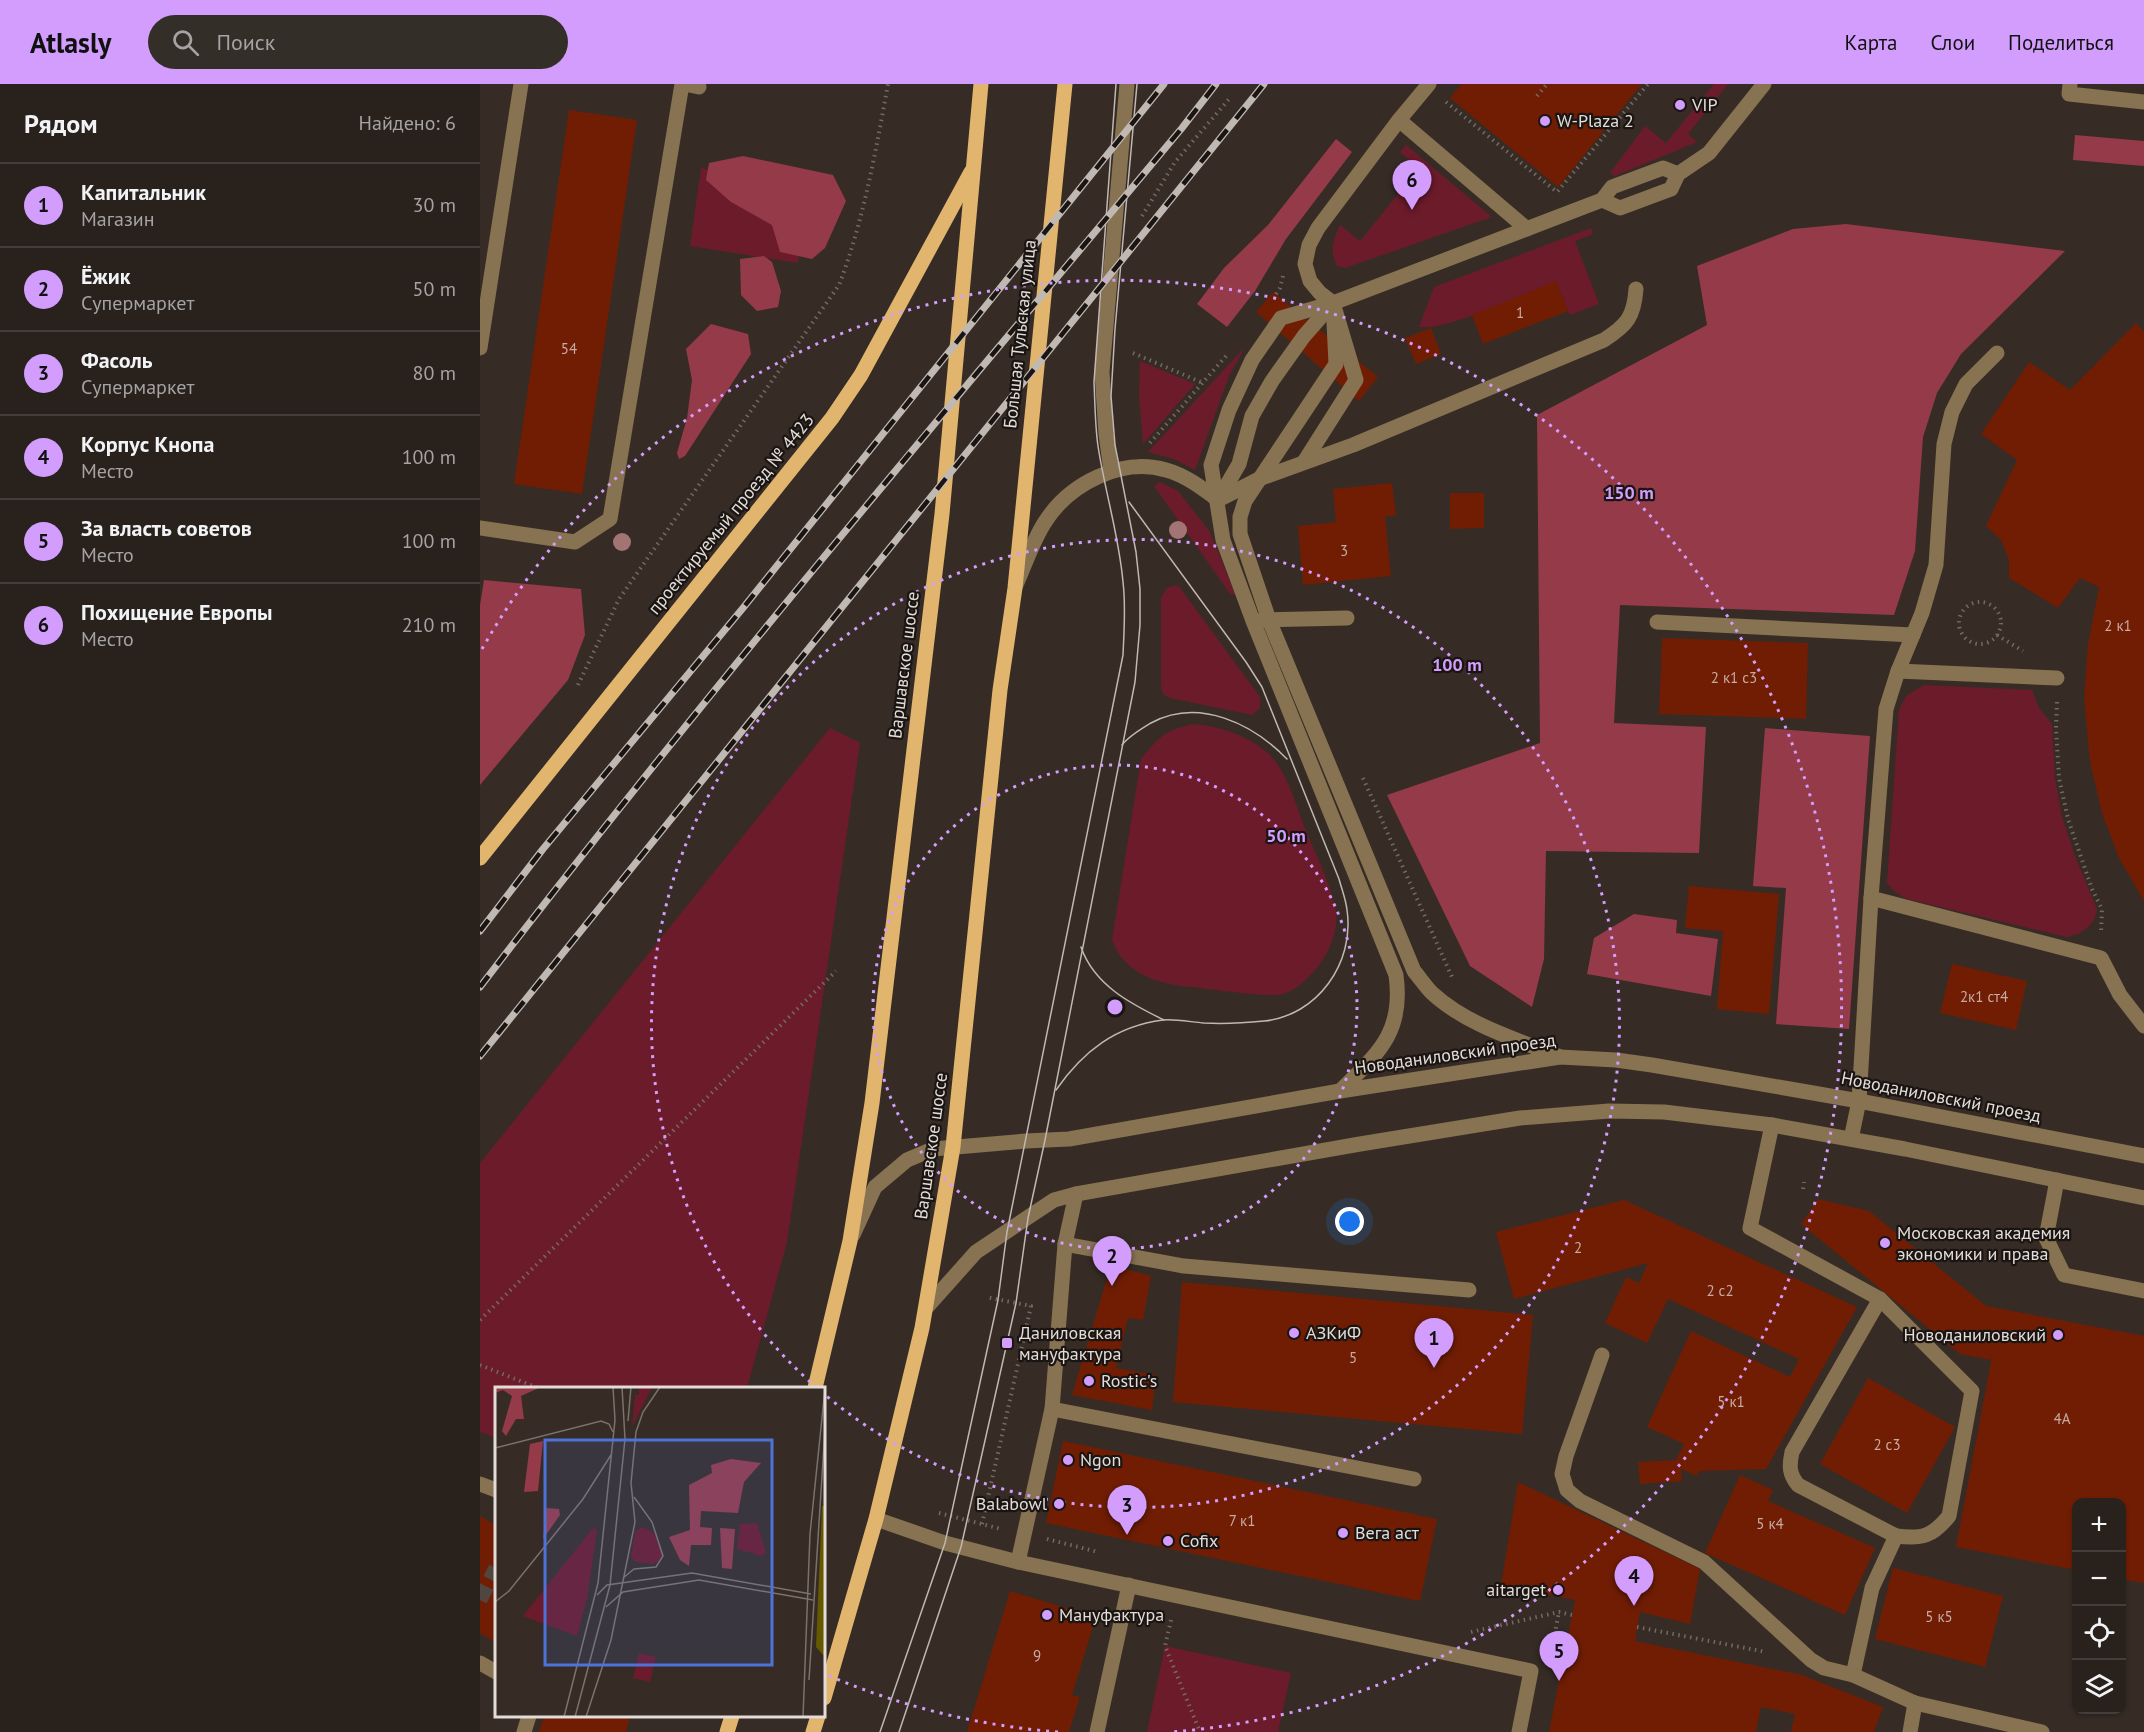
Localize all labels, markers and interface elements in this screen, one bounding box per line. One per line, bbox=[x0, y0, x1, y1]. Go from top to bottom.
search box bbox=[148, 15, 568, 69]
text: Atlasly bbox=[30, 24, 112, 61]
icon: search bbox=[169, 26, 202, 59]
text: Поиск bbox=[217, 28, 275, 56]
text: Карта bbox=[1844, 29, 1897, 56]
text: Слои bbox=[1930, 29, 1975, 56]
text: Поделиться bbox=[2008, 29, 2114, 56]
place label: VIP bbox=[1691, 93, 1718, 116]
marker: VIP bbox=[1673, 98, 1687, 112]
text: Рядом bbox=[24, 107, 98, 140]
place label: W-Plaza 2 bbox=[1557, 109, 1634, 132]
text: Найдено: 6 bbox=[359, 110, 456, 136]
marker: W-Plaza 2 bbox=[1538, 114, 1552, 128]
pin: 6 bbox=[1392, 160, 1432, 210]
text: Капитальник bbox=[81, 178, 206, 206]
text: 1 bbox=[38, 192, 49, 218]
text: 30 m bbox=[413, 192, 456, 218]
text: Магазин bbox=[81, 206, 155, 232]
street label: Большая Тульская улица bbox=[998, 238, 1041, 429]
text: Ёжик bbox=[81, 262, 130, 290]
text: 2 bbox=[38, 276, 49, 302]
text: 50 m bbox=[413, 276, 456, 302]
text: Супермаркет bbox=[81, 290, 194, 316]
house number: 1 bbox=[1516, 303, 1524, 322]
house number: 54 bbox=[561, 339, 577, 358]
text: Фасоль bbox=[81, 346, 153, 374]
text: 3 bbox=[38, 360, 49, 386]
text: 80 m bbox=[413, 360, 456, 386]
text: Супермаркет bbox=[81, 374, 194, 400]
street label: проектируемый проезд № 4423 bbox=[642, 409, 819, 619]
text: Корпус Кнопа bbox=[81, 430, 214, 458]
text: 4 bbox=[38, 444, 49, 470]
text: 100 m bbox=[402, 444, 456, 470]
text: Место bbox=[81, 458, 134, 484]
text: 150 m bbox=[1604, 481, 1654, 504]
text: За власть советов bbox=[81, 514, 252, 542]
text: 5 bbox=[38, 528, 49, 554]
text: 100 m bbox=[402, 528, 456, 554]
house number: 3 bbox=[1340, 541, 1348, 560]
text: Место bbox=[81, 542, 134, 568]
street label: Варшавское шоссе bbox=[883, 590, 924, 740]
text: Похищение Европы bbox=[81, 598, 273, 626]
text: 6 bbox=[38, 612, 49, 638]
text: 210 m bbox=[402, 612, 456, 638]
house number: 2 к1 bbox=[2104, 616, 2132, 635]
text: Место bbox=[81, 626, 134, 652]
text: 100 m bbox=[1432, 653, 1482, 676]
house number: 2 к1 с3 bbox=[1711, 668, 1757, 687]
text: 50 m bbox=[1266, 824, 1306, 847]
house number: 2к1 ст4 bbox=[1960, 987, 2008, 1006]
centre of rings bbox=[1105, 997, 1125, 1017]
street label: Новоданиловский проезд bbox=[1353, 1028, 1557, 1079]
street label: Новоданиловский проезд bbox=[1839, 1066, 2043, 1127]
street label: Варшавское шоссе bbox=[909, 1071, 952, 1221]
your location bbox=[1335, 1207, 1364, 1236]
place label: Московская академия экономики и права bbox=[1897, 1221, 2070, 1265]
pin: 2 bbox=[1092, 1236, 1132, 1286]
marker: Московская академия экономики и права bbox=[1878, 1236, 1892, 1250]
house number: 2 bbox=[1574, 1238, 1582, 1257]
house number: 2 с2 bbox=[1706, 1281, 1734, 1300]
pin: 1 bbox=[1414, 1318, 1454, 1368]
place label: Даниловская мануфактура bbox=[1019, 1321, 1122, 1365]
place label: АЗКиФ bbox=[1306, 1321, 1361, 1344]
place label: Новоданиловский bbox=[1903, 1323, 2046, 1346]
marker: АЗКиФ bbox=[1287, 1326, 1301, 1340]
marker: Новоданиловский bbox=[2051, 1328, 2065, 1342]
marker: Даниловская мануфактура bbox=[1000, 1336, 1014, 1350]
house number: 5 bbox=[1349, 1348, 1357, 1367]
place label: Rostic's bbox=[1101, 1369, 1157, 1392]
marker: Rostic's bbox=[1082, 1374, 1096, 1388]
inset map bbox=[495, 1387, 825, 1717]
house number: 5 к1 bbox=[1717, 1392, 1745, 1411]
house number: 4А bbox=[2054, 1409, 2071, 1428]
house number: 2 с3 bbox=[1873, 1435, 1901, 1454]
place label: Ngon bbox=[1080, 1448, 1121, 1471]
marker: Ngon bbox=[1061, 1453, 1075, 1467]
pin: 3 bbox=[1108, 1486, 1146, 1535]
place label: Balabowl bbox=[976, 1492, 1048, 1515]
marker: Balabowl bbox=[1052, 1497, 1066, 1511]
map controls bbox=[2072, 1498, 2126, 1714]
button: + bbox=[2072, 1498, 2126, 1552]
house number: 7 к1 bbox=[1229, 1511, 1255, 1530]
house number: 5 к4 bbox=[1756, 1514, 1784, 1533]
place label: Вега аст bbox=[1355, 1521, 1420, 1544]
marker: Вега аст bbox=[1336, 1526, 1350, 1540]
place label: Cofix bbox=[1180, 1529, 1218, 1552]
marker: Cofix bbox=[1161, 1534, 1175, 1548]
button: − bbox=[2072, 1552, 2126, 1606]
pin: 4 bbox=[1614, 1556, 1654, 1606]
place label: aitarget bbox=[1486, 1578, 1546, 1601]
marker: aitarget bbox=[1551, 1583, 1565, 1597]
place label: Мануфактура bbox=[1059, 1603, 1164, 1626]
button: locate bbox=[2072, 1606, 2126, 1660]
house number: 5 к5 bbox=[1925, 1607, 1953, 1626]
marker: Мануфактура bbox=[1040, 1608, 1054, 1622]
pin: 5 bbox=[1540, 1632, 1578, 1681]
house number: 9 bbox=[1033, 1646, 1041, 1665]
button: layers bbox=[2072, 1660, 2126, 1714]

